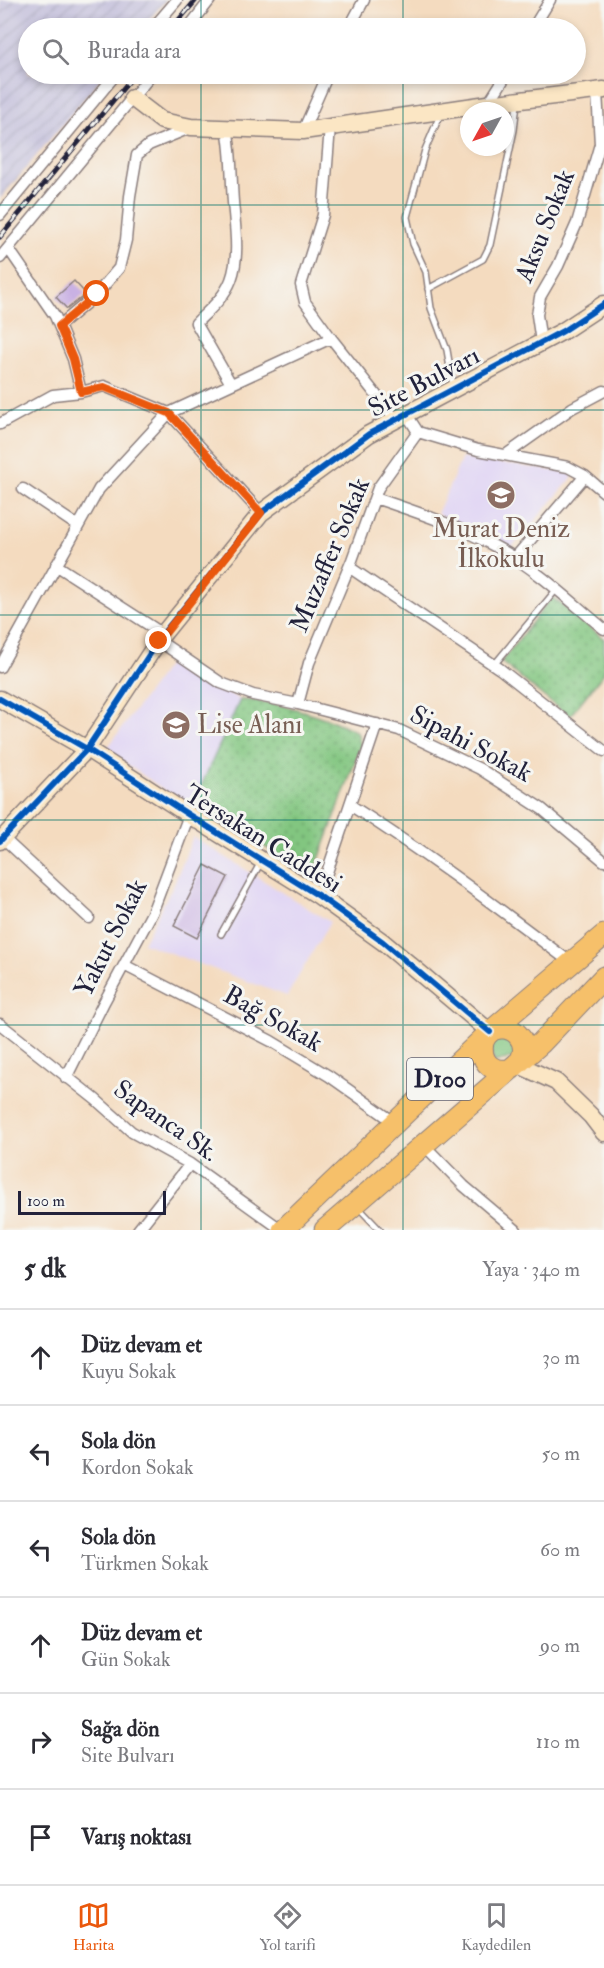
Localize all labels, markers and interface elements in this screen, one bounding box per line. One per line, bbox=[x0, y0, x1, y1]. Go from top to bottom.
search box bbox=[18, 18, 586, 84]
icon: search bbox=[39, 35, 72, 68]
text: Burada ara bbox=[87, 37, 181, 65]
north arrow bbox=[460, 102, 514, 156]
street label: Aksu Sokak bbox=[508, 164, 582, 288]
route start bbox=[83, 280, 109, 306]
street label: Site Bulvarı bbox=[363, 339, 485, 425]
street label: Muzaffer Sokak bbox=[283, 473, 377, 637]
school or university icon: Murat Deniz İlkokulu bbox=[485, 479, 517, 511]
place label: Murat Deniz İlkokulu bbox=[432, 513, 570, 575]
route end bbox=[145, 627, 171, 653]
street label: Sipahi Sokak bbox=[404, 699, 538, 791]
school or university icon: Lise Alanı bbox=[160, 709, 192, 741]
place label: Lise Alanı bbox=[197, 709, 302, 741]
street label: Tersakan Caddesi bbox=[178, 778, 348, 900]
street label: Yakut Sokak bbox=[68, 873, 155, 1002]
street label: Bağ Sokak bbox=[218, 979, 329, 1059]
road number: D100 bbox=[407, 1058, 473, 1100]
street label: Sapanca Sk. bbox=[107, 1073, 225, 1170]
scale bar bbox=[18, 1188, 166, 1216]
text: 100 m bbox=[27, 1191, 65, 1211]
text: 5 dk bbox=[24, 1253, 66, 1285]
text: Yaya · 340 m bbox=[482, 1257, 580, 1282]
text: Düz devam et bbox=[81, 1331, 202, 1359]
icon: ahead bbox=[24, 1341, 57, 1374]
text: 30 m bbox=[542, 1345, 580, 1370]
text: Kuyu Sokak bbox=[81, 1359, 176, 1384]
text: Sola dön bbox=[81, 1427, 156, 1455]
icon: left bbox=[24, 1437, 57, 1470]
text: 50 m bbox=[541, 1441, 580, 1466]
text: Kordon Sokak bbox=[81, 1455, 193, 1480]
text: Sola dön bbox=[81, 1523, 156, 1551]
icon: left bbox=[24, 1533, 57, 1566]
text: 60 m bbox=[540, 1537, 580, 1562]
text: Türkmen Sokak bbox=[81, 1551, 209, 1576]
text: Düz devam et bbox=[81, 1619, 202, 1647]
icon: ahead bbox=[24, 1629, 57, 1662]
text: 90 m bbox=[540, 1633, 580, 1658]
text: Gün Sokak bbox=[81, 1647, 171, 1672]
text: Sağa dön bbox=[81, 1715, 160, 1743]
icon: right bbox=[24, 1725, 57, 1758]
text: 110 m bbox=[536, 1729, 580, 1754]
text: Site Bulvarı bbox=[81, 1743, 175, 1768]
icon: arrive bbox=[24, 1821, 57, 1854]
text: Varış noktası bbox=[81, 1823, 192, 1851]
tab: Harita bbox=[73, 1899, 114, 1955]
tab: Yol tarifi bbox=[260, 1899, 316, 1955]
tab: Kaydedilen bbox=[461, 1899, 531, 1955]

